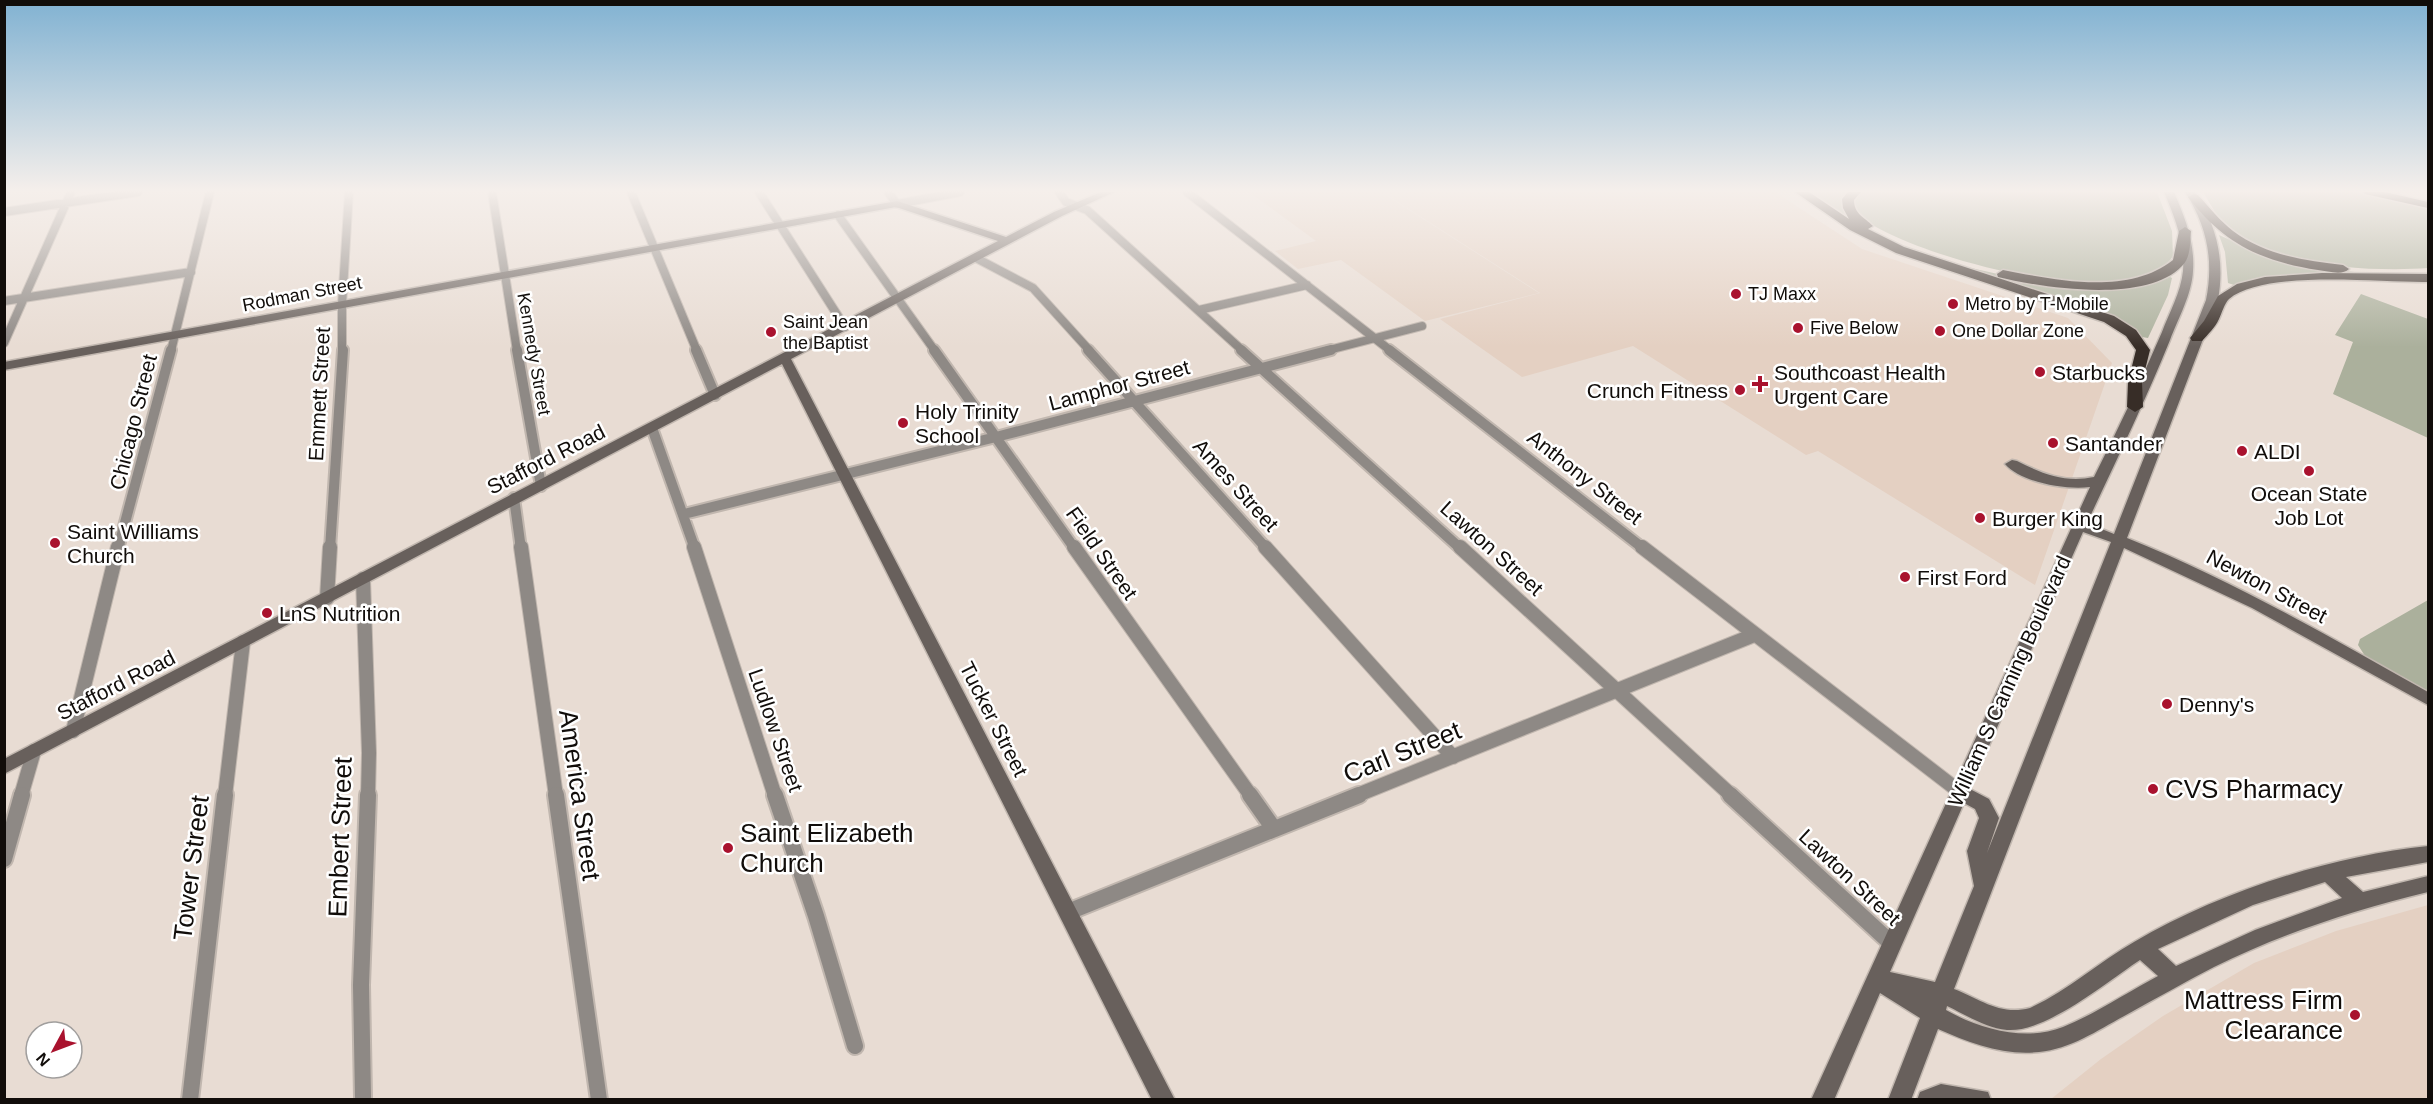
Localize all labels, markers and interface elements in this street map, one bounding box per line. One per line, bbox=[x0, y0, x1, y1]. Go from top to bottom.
street label: Rodman Street bbox=[241, 273, 363, 315]
place label: TJ Maxx bbox=[1748, 284, 1816, 304]
marker: TJ Maxx bbox=[1729, 287, 1743, 301]
street label: Kennedy Street bbox=[513, 291, 555, 417]
place label: Metro by T-Mobile bbox=[1965, 294, 2109, 314]
marker: Metro by T-Mobile bbox=[1946, 297, 1960, 311]
place label: Saint Jean the Baptist bbox=[783, 312, 868, 353]
place label: Five Below bbox=[1810, 318, 1899, 338]
marker: Five Below bbox=[1791, 321, 1805, 335]
place label: One Dollar Zone bbox=[1952, 321, 2084, 341]
marker: One Dollar Zone bbox=[1933, 324, 1947, 338]
marker: Saint Jean the Baptist bbox=[764, 325, 778, 339]
street label: Emmett Street bbox=[304, 326, 334, 462]
street label: Chicago Street bbox=[105, 352, 161, 492]
street label: Lamphor Street bbox=[1046, 355, 1192, 415]
place label: Southcoast Health Urgent Care bbox=[1774, 361, 1946, 408]
place label: Starbucks bbox=[2052, 361, 2145, 384]
marker: Starbucks bbox=[2033, 365, 2047, 379]
marker: Southcoast Health Urgent Care bbox=[1751, 375, 1769, 393]
place label: Crunch Fitness bbox=[1587, 379, 1728, 402]
marker: Crunch Fitness bbox=[1733, 383, 1747, 397]
place label: Holy Trinity School bbox=[915, 400, 1019, 447]
marker: Holy Trinity School bbox=[896, 416, 910, 430]
street label: Stafford Road bbox=[483, 419, 609, 499]
street label: Anthony Street bbox=[1523, 425, 1647, 529]
place label: Santander bbox=[2065, 432, 2162, 455]
street label: Ames Street bbox=[1189, 434, 1283, 536]
marker: Santander bbox=[2046, 436, 2060, 450]
place label: ALDI bbox=[2254, 440, 2301, 463]
marker: ALDI bbox=[2235, 444, 2249, 458]
marker: Ocean State Job Lot bbox=[2302, 464, 2316, 478]
place label: Ocean State Job Lot bbox=[2251, 482, 2367, 529]
street label: Lawton Street bbox=[1436, 496, 1548, 600]
street label: Field Street bbox=[1062, 502, 1142, 604]
place label: Burger King bbox=[1992, 507, 2103, 530]
marker: Burger King bbox=[1973, 511, 1987, 525]
place label: Saint Williams Church bbox=[67, 520, 199, 567]
marker: Saint Williams Church bbox=[48, 536, 62, 550]
street label: Newton Street bbox=[2203, 545, 2331, 627]
street label: William S Canning Boulevard bbox=[1943, 552, 2075, 810]
place label: First Ford bbox=[1917, 566, 2007, 589]
marker: First Ford bbox=[1898, 570, 1912, 584]
place label: LnS Nutrition bbox=[279, 602, 400, 625]
marker: LnS Nutrition bbox=[260, 606, 274, 620]
street label: Stafford Road bbox=[53, 645, 179, 725]
street label: Tucker Street bbox=[955, 658, 1033, 780]
street label: Ludlow Street bbox=[744, 666, 808, 795]
place label: Denny's bbox=[2179, 693, 2254, 716]
marker: Denny's bbox=[2160, 697, 2174, 711]
street label: America Street bbox=[553, 708, 607, 883]
street label: Carl Street bbox=[1339, 715, 1466, 789]
street label: Embert Street bbox=[322, 756, 358, 918]
place label: CVS Pharmacy bbox=[2165, 774, 2343, 804]
marker: CVS Pharmacy bbox=[2146, 782, 2160, 796]
street label: Tower Street bbox=[167, 793, 215, 942]
place label: Saint Elizabeth Church bbox=[740, 818, 913, 878]
street label: Lawton Street bbox=[1795, 824, 1905, 930]
marker: Saint Elizabeth Church bbox=[721, 841, 735, 855]
place label: Mattress Firm Clearance bbox=[2184, 985, 2343, 1045]
marker: Mattress Firm Clearance bbox=[2348, 1008, 2362, 1022]
north arrow bbox=[24, 1020, 84, 1080]
text: N bbox=[33, 1050, 53, 1069]

